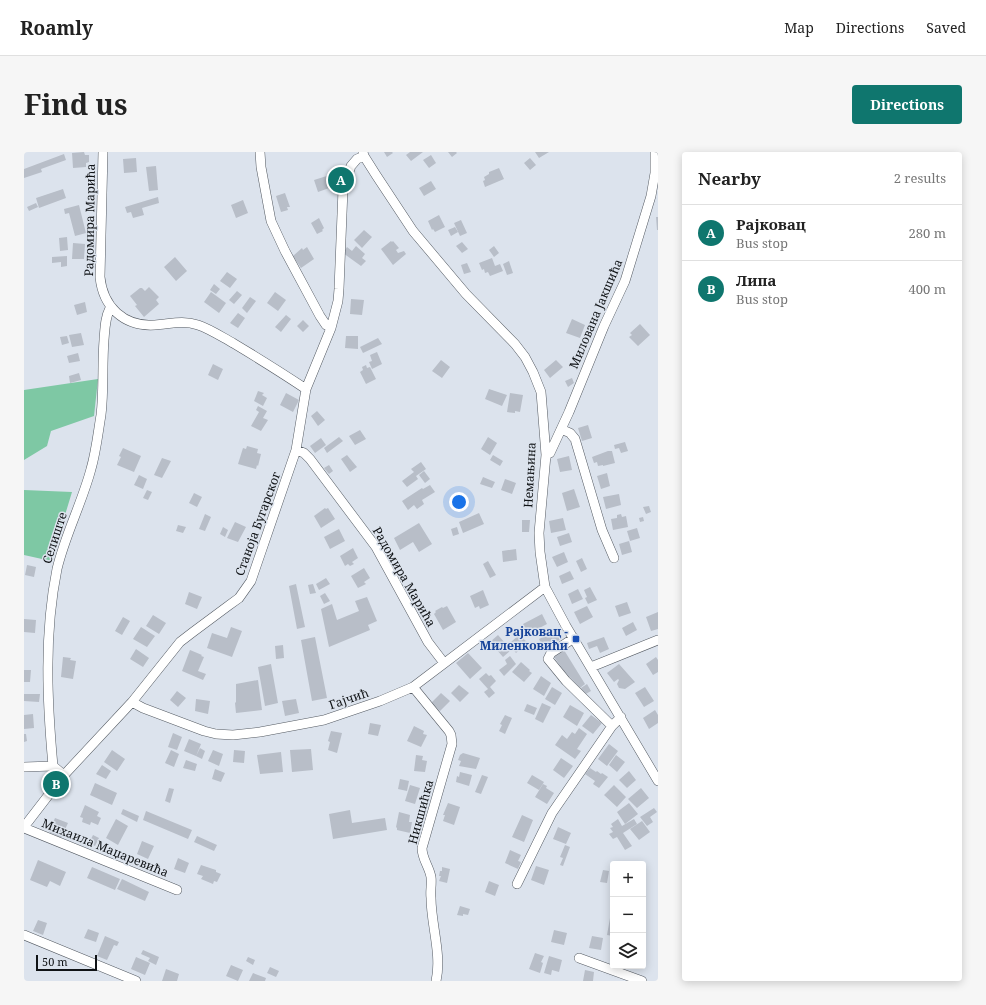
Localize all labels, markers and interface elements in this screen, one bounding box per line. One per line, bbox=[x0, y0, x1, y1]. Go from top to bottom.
text: Roamly bbox=[20, 15, 93, 41]
text: Map bbox=[784, 18, 814, 37]
text: Directions bbox=[836, 18, 904, 37]
text: Saved bbox=[926, 18, 966, 37]
text: Find us bbox=[24, 85, 128, 123]
button: Directions bbox=[852, 85, 962, 124]
street label: Радомира Марића bbox=[80, 163, 99, 277]
pin: A bbox=[328, 165, 354, 195]
text: Nearby bbox=[698, 167, 761, 190]
text: 2 results bbox=[894, 169, 946, 187]
text: Рајковац bbox=[736, 214, 806, 234]
text: A bbox=[706, 224, 716, 242]
text: 280 m bbox=[909, 224, 946, 242]
text: Bus stop bbox=[736, 234, 788, 252]
street label: Милована Јакшића bbox=[565, 256, 626, 371]
text: Липа bbox=[736, 270, 776, 290]
text: B bbox=[707, 280, 715, 298]
text: 400 m bbox=[909, 280, 946, 298]
text: Bus stop bbox=[736, 290, 788, 308]
street label: Немањина bbox=[519, 441, 540, 508]
street label: Станоја Бугарског bbox=[231, 469, 284, 578]
your location bbox=[449, 492, 469, 512]
street label: Селиште bbox=[38, 510, 71, 566]
street label: Радомира Марића bbox=[369, 524, 440, 630]
place label: Рајковац - Миленковићи bbox=[480, 623, 568, 654]
marker: Рајковац - Миленковићи bbox=[571, 634, 581, 644]
street label: Гајчић bbox=[327, 684, 371, 713]
pin: B bbox=[43, 769, 69, 799]
street label: Никшићка bbox=[404, 778, 437, 846]
street label: Михаила Маџаревића bbox=[39, 814, 171, 881]
map controls bbox=[610, 861, 646, 969]
button: + bbox=[610, 861, 646, 897]
button: − bbox=[610, 897, 646, 933]
button: layers bbox=[610, 933, 646, 969]
scale bar bbox=[36, 953, 97, 972]
text: 50 m bbox=[42, 954, 68, 969]

